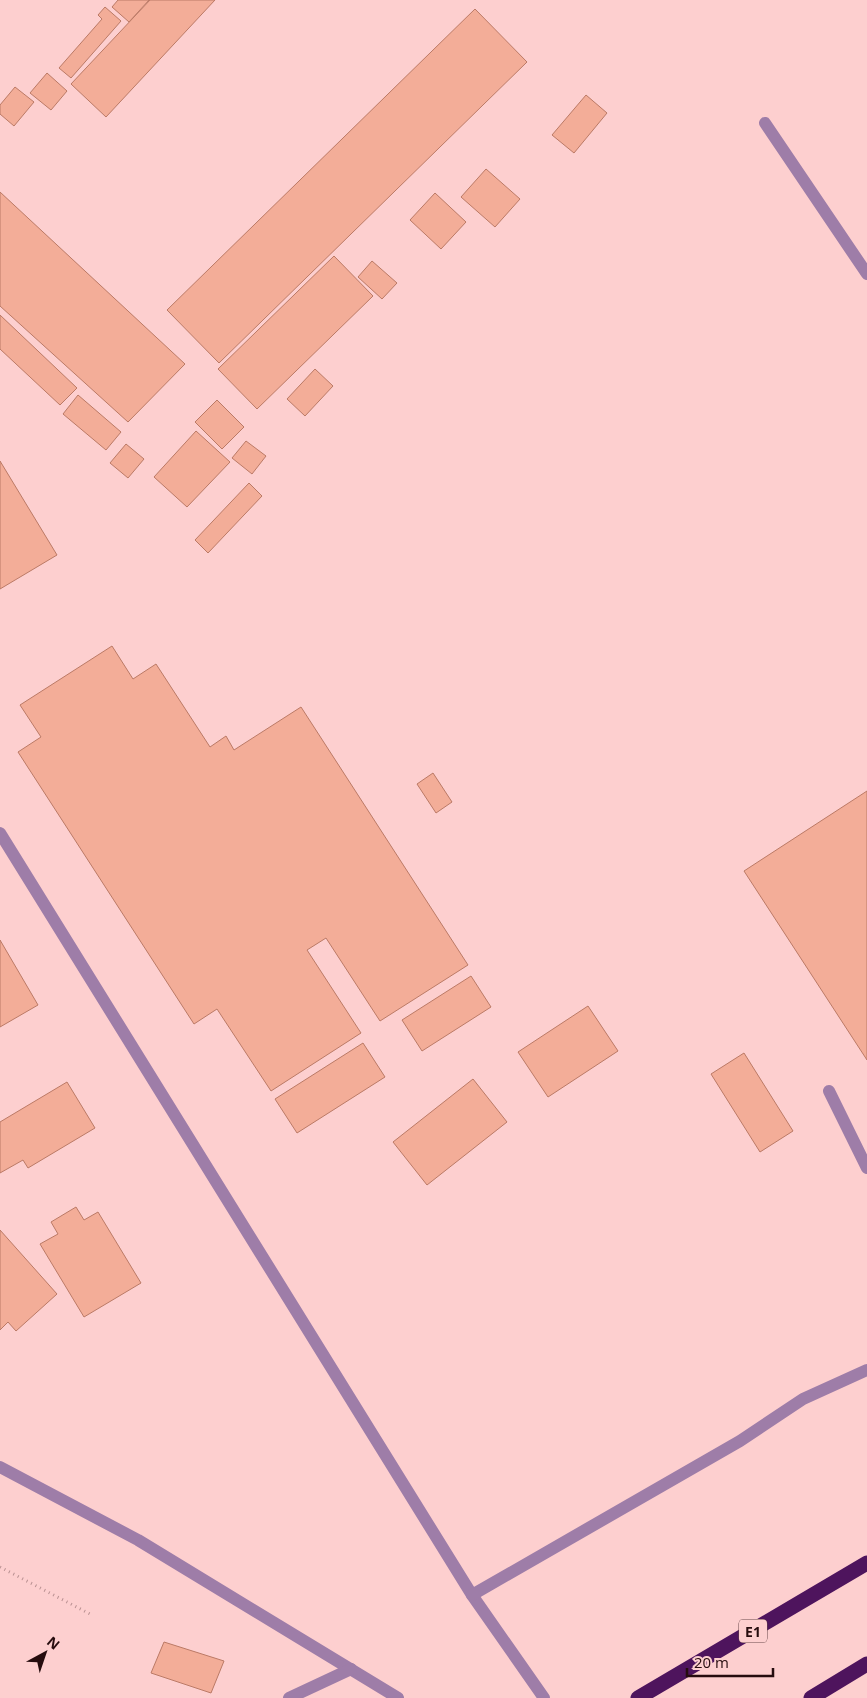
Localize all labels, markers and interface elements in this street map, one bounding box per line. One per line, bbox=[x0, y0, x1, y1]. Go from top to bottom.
road number: E1 bbox=[739, 1620, 767, 1642]
north arrow bbox=[20, 1628, 70, 1678]
text: N bbox=[43, 1632, 64, 1654]
scale bar bbox=[687, 1646, 773, 1678]
text: 20 m bbox=[694, 1652, 729, 1672]

